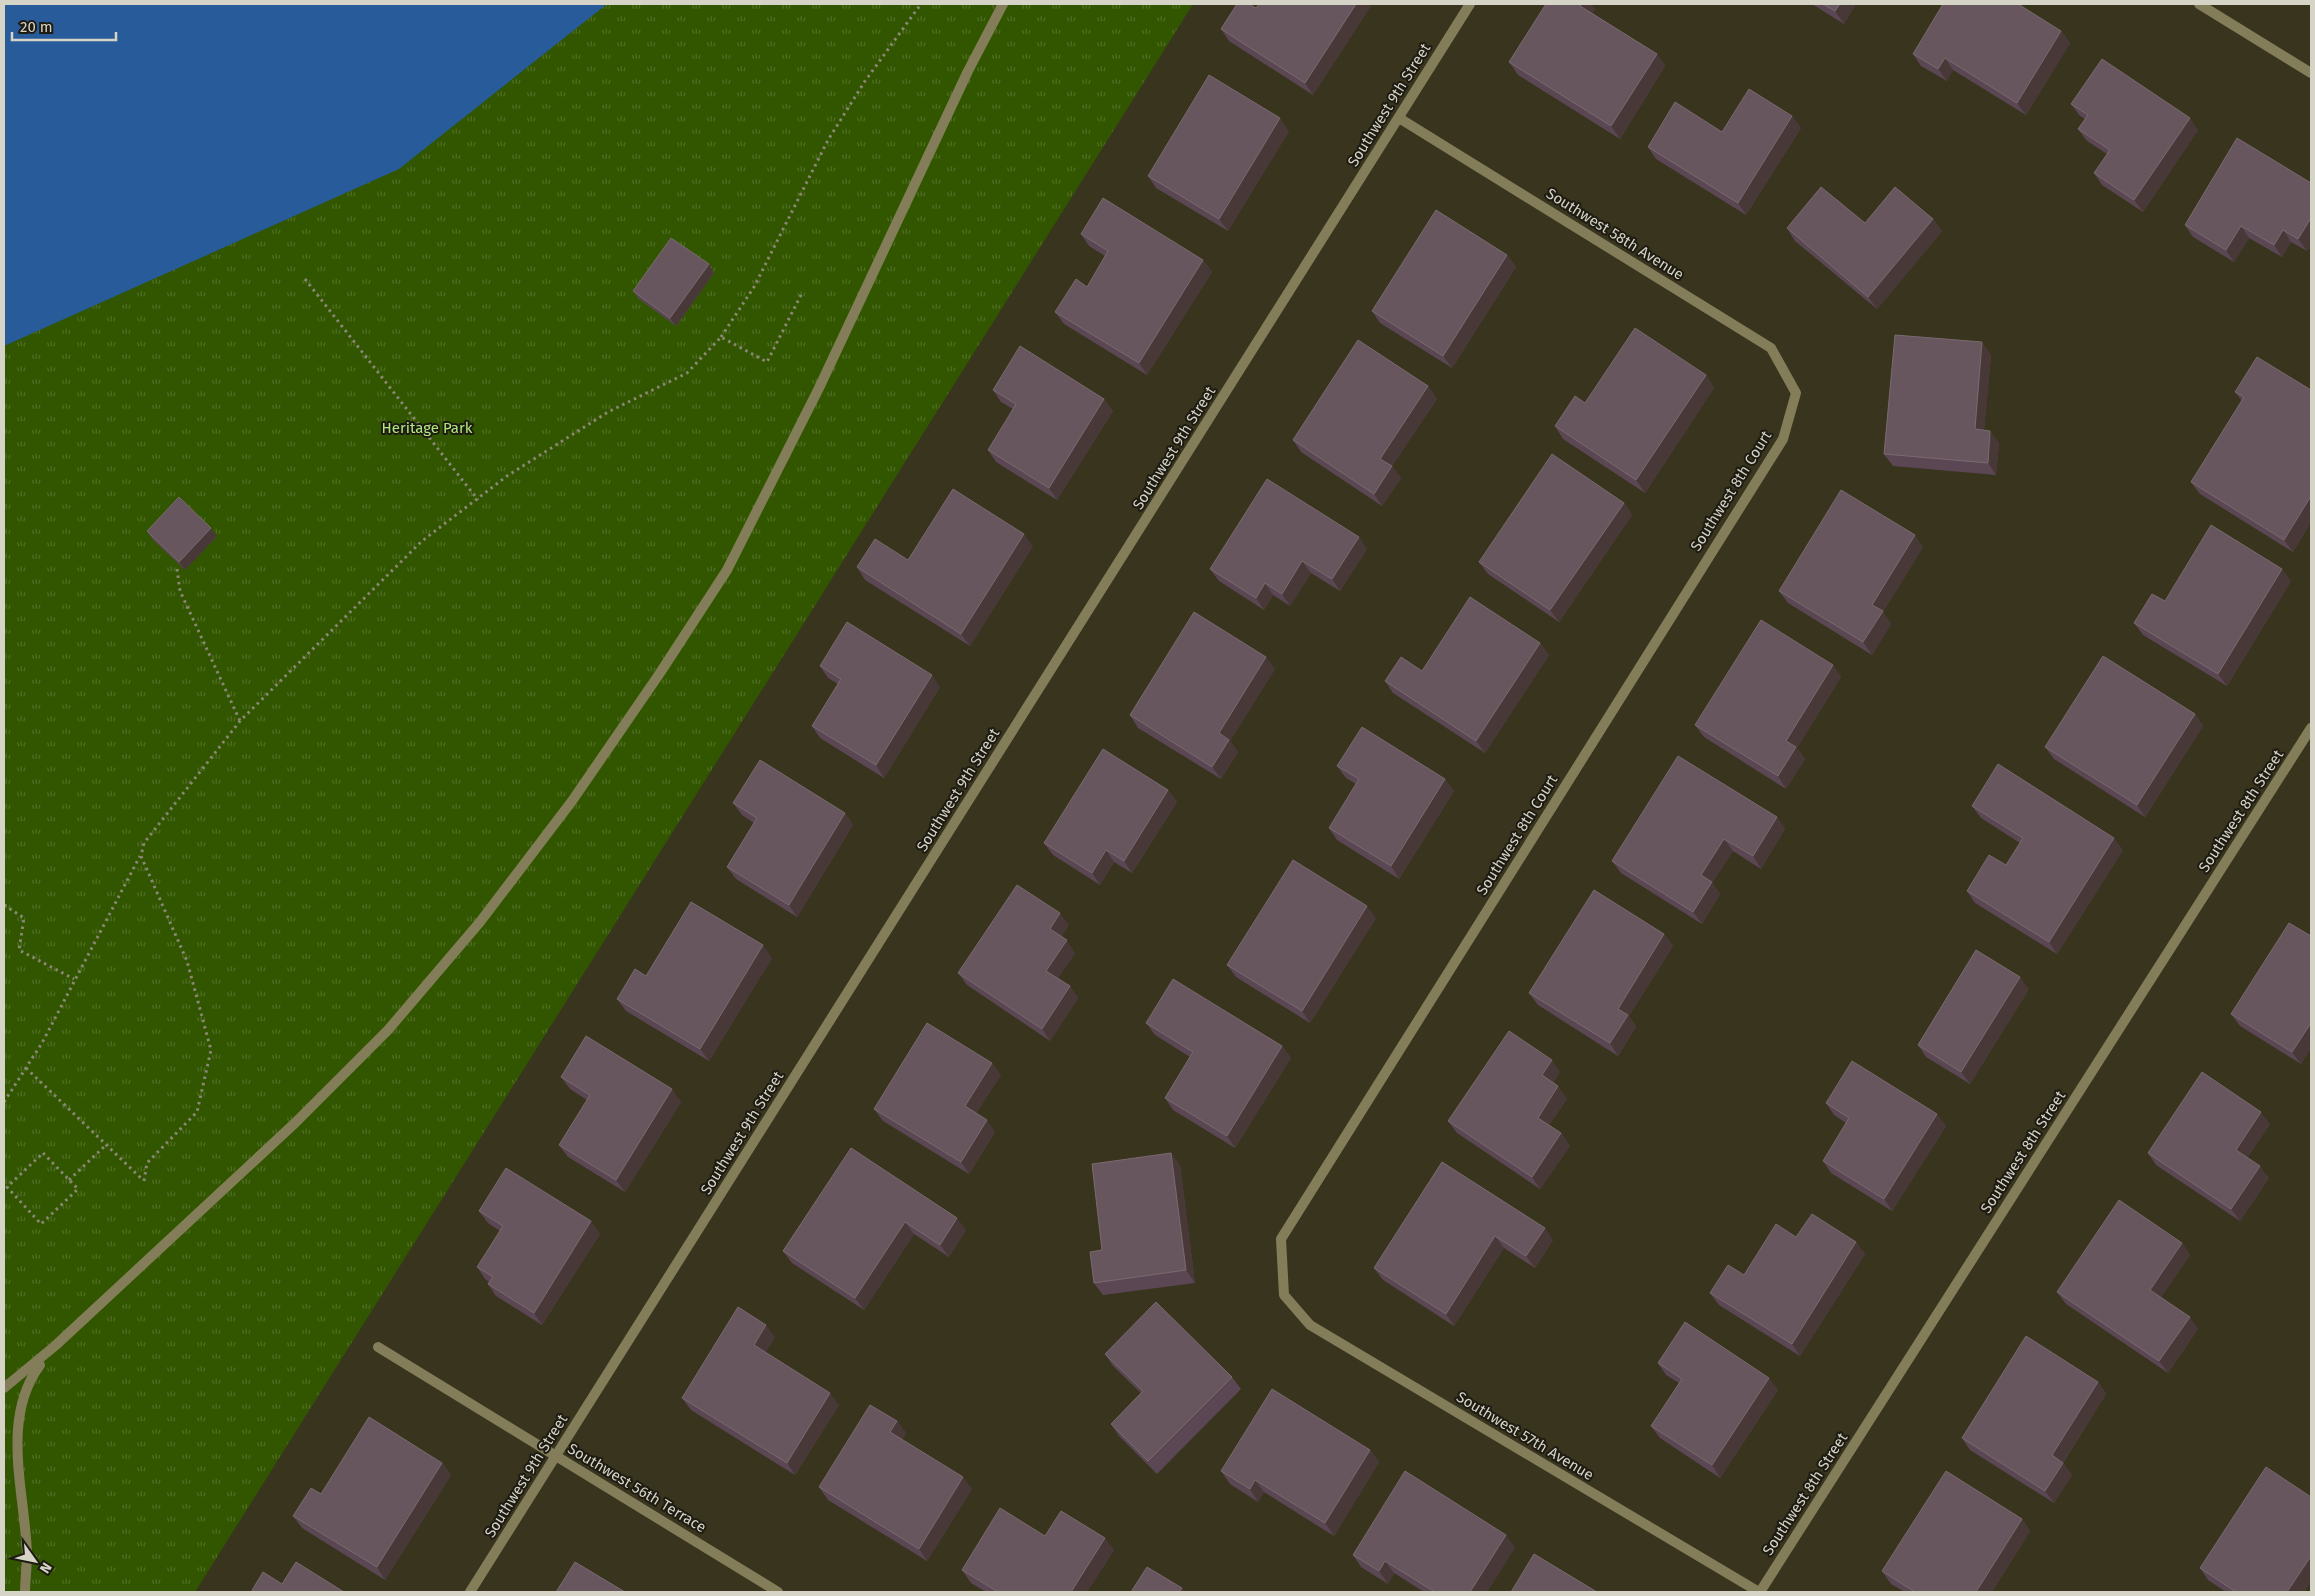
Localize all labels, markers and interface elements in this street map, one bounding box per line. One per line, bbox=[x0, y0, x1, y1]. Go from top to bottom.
scale bar bbox=[12, 10, 116, 42]
text: 20 m bbox=[20, 18, 53, 36]
street label: Southwest 9th Street bbox=[1344, 40, 1435, 170]
street label: Southwest 58th Avenue bbox=[1543, 184, 1687, 284]
street label: Southwest 9th Street bbox=[1129, 383, 1220, 513]
park label: Heritage Park bbox=[382, 419, 473, 437]
street label: Southwest 8th Court bbox=[1687, 427, 1776, 554]
street label: Southwest 9th Street bbox=[913, 725, 1004, 855]
street label: Southwest 8th Street bbox=[2195, 746, 2288, 876]
street label: Southwest 8th Court bbox=[1473, 771, 1562, 898]
street label: Southwest 9th Street bbox=[697, 1068, 788, 1198]
street label: Southwest 8th Street bbox=[1977, 1087, 2070, 1217]
street label: Southwest 57th Avenue bbox=[1453, 1388, 1597, 1484]
street label: Southwest 9th Street bbox=[481, 1411, 572, 1541]
street label: Southwest 8th Street bbox=[1759, 1429, 1852, 1559]
street label: Southwest 56th Terrace bbox=[565, 1440, 709, 1536]
north arrow bbox=[10, 1536, 60, 1586]
text: N bbox=[36, 1559, 55, 1576]

